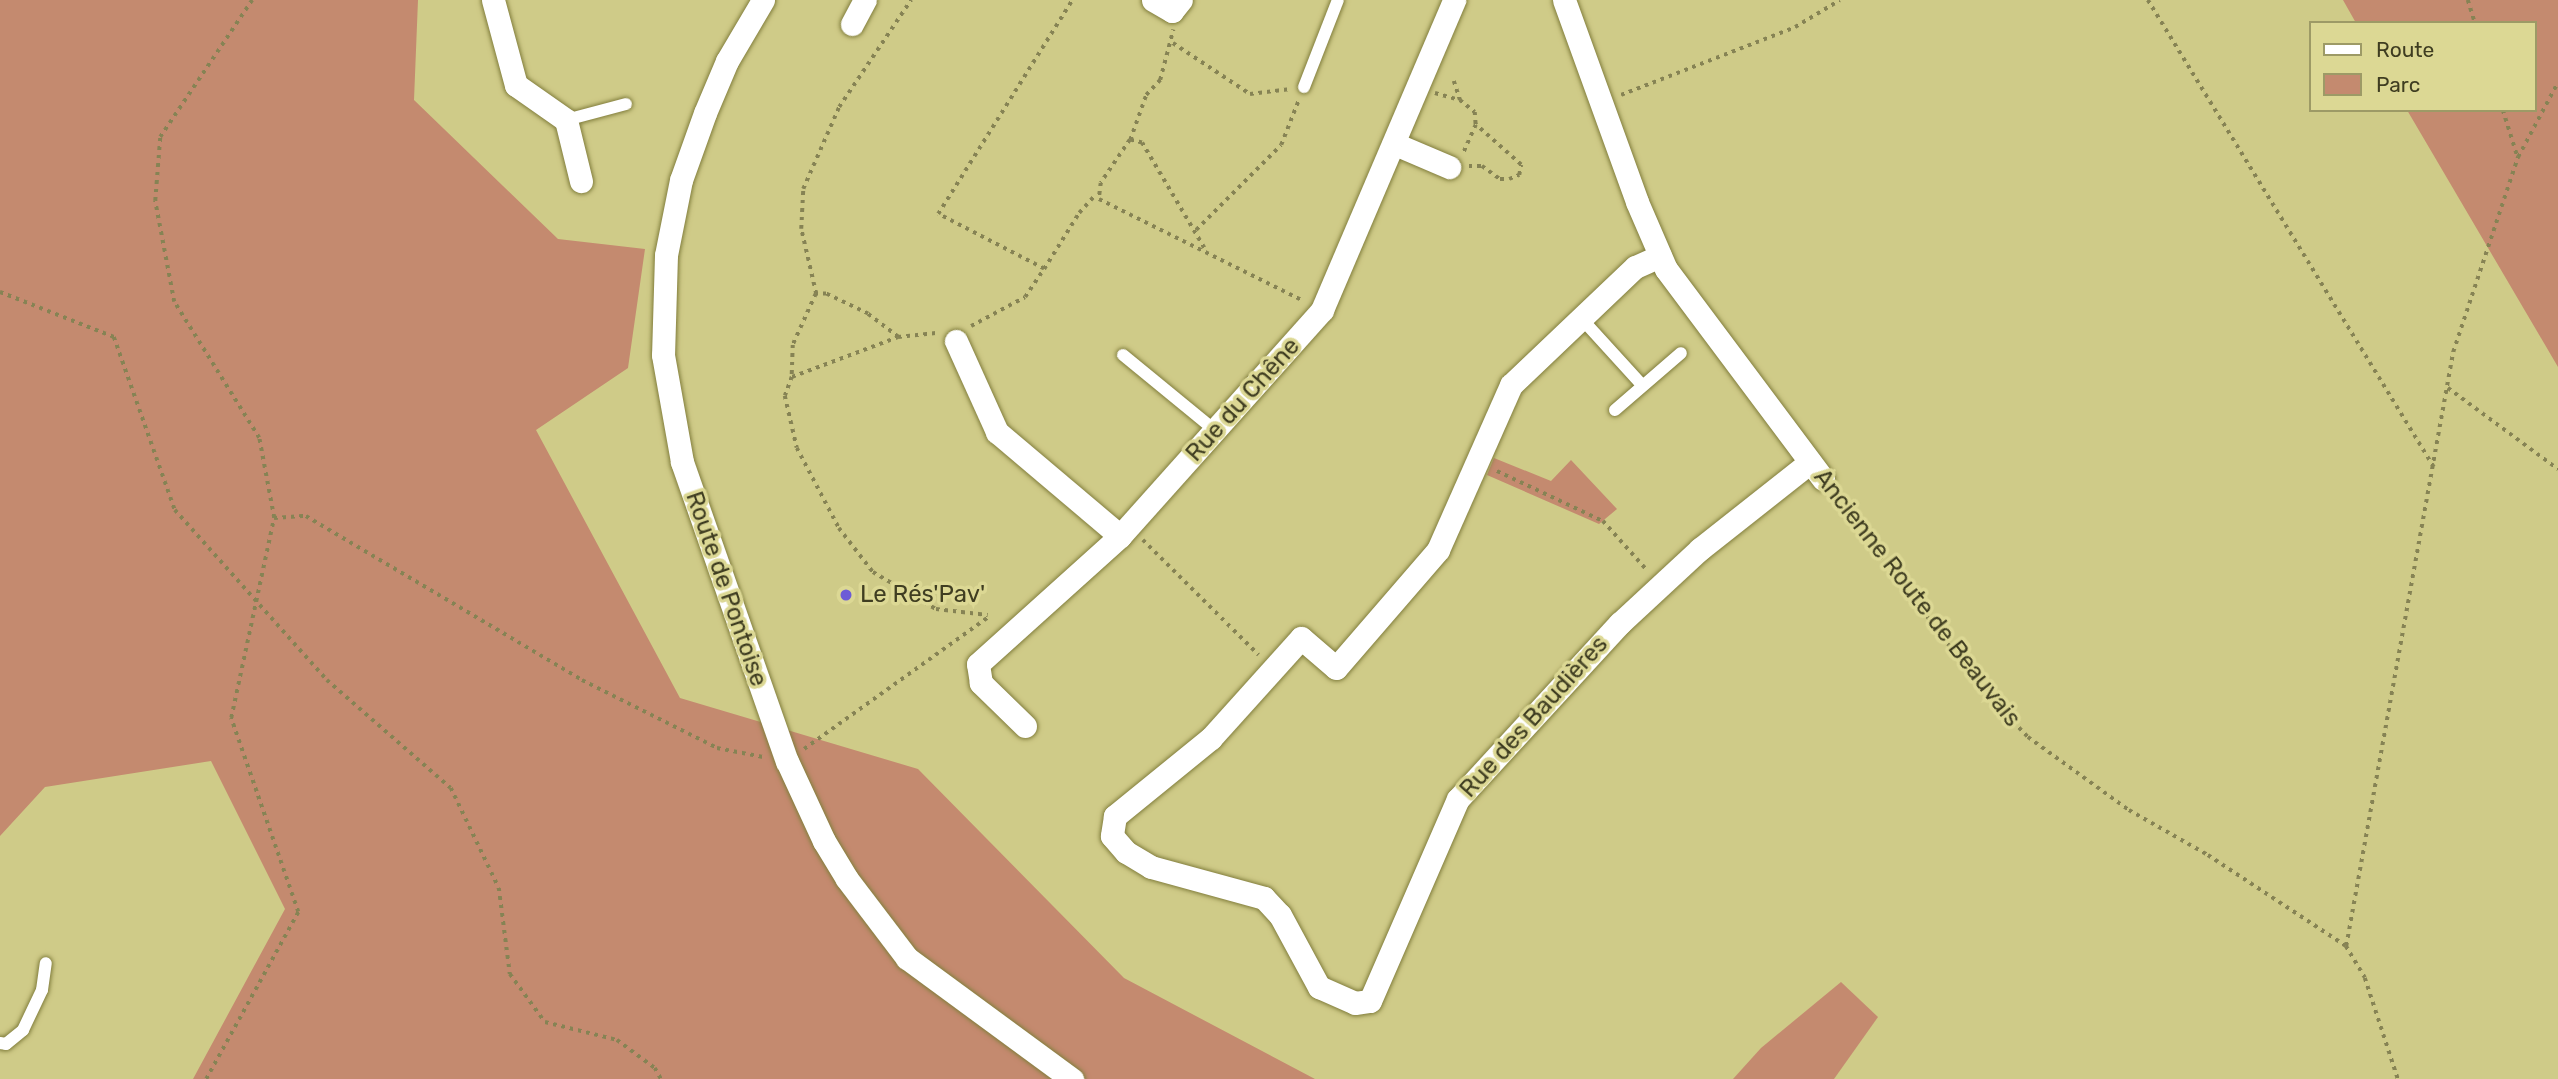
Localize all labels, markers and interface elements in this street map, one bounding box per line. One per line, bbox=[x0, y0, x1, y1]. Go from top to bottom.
legend bbox=[2310, 21, 2537, 112]
text: Route bbox=[2376, 37, 2434, 62]
text: Parc bbox=[2376, 72, 2420, 97]
street label: Rue du Chêne bbox=[1180, 332, 1306, 468]
street label: Ancienne Route de Beauvais bbox=[1807, 463, 2027, 733]
street label: Route de Pontoise bbox=[679, 488, 773, 690]
place label: Le Rés'Pav' bbox=[860, 581, 985, 609]
marker: Le Rés'Pav' bbox=[838, 587, 854, 603]
street label: Rue des Baudières bbox=[1454, 630, 1614, 804]

